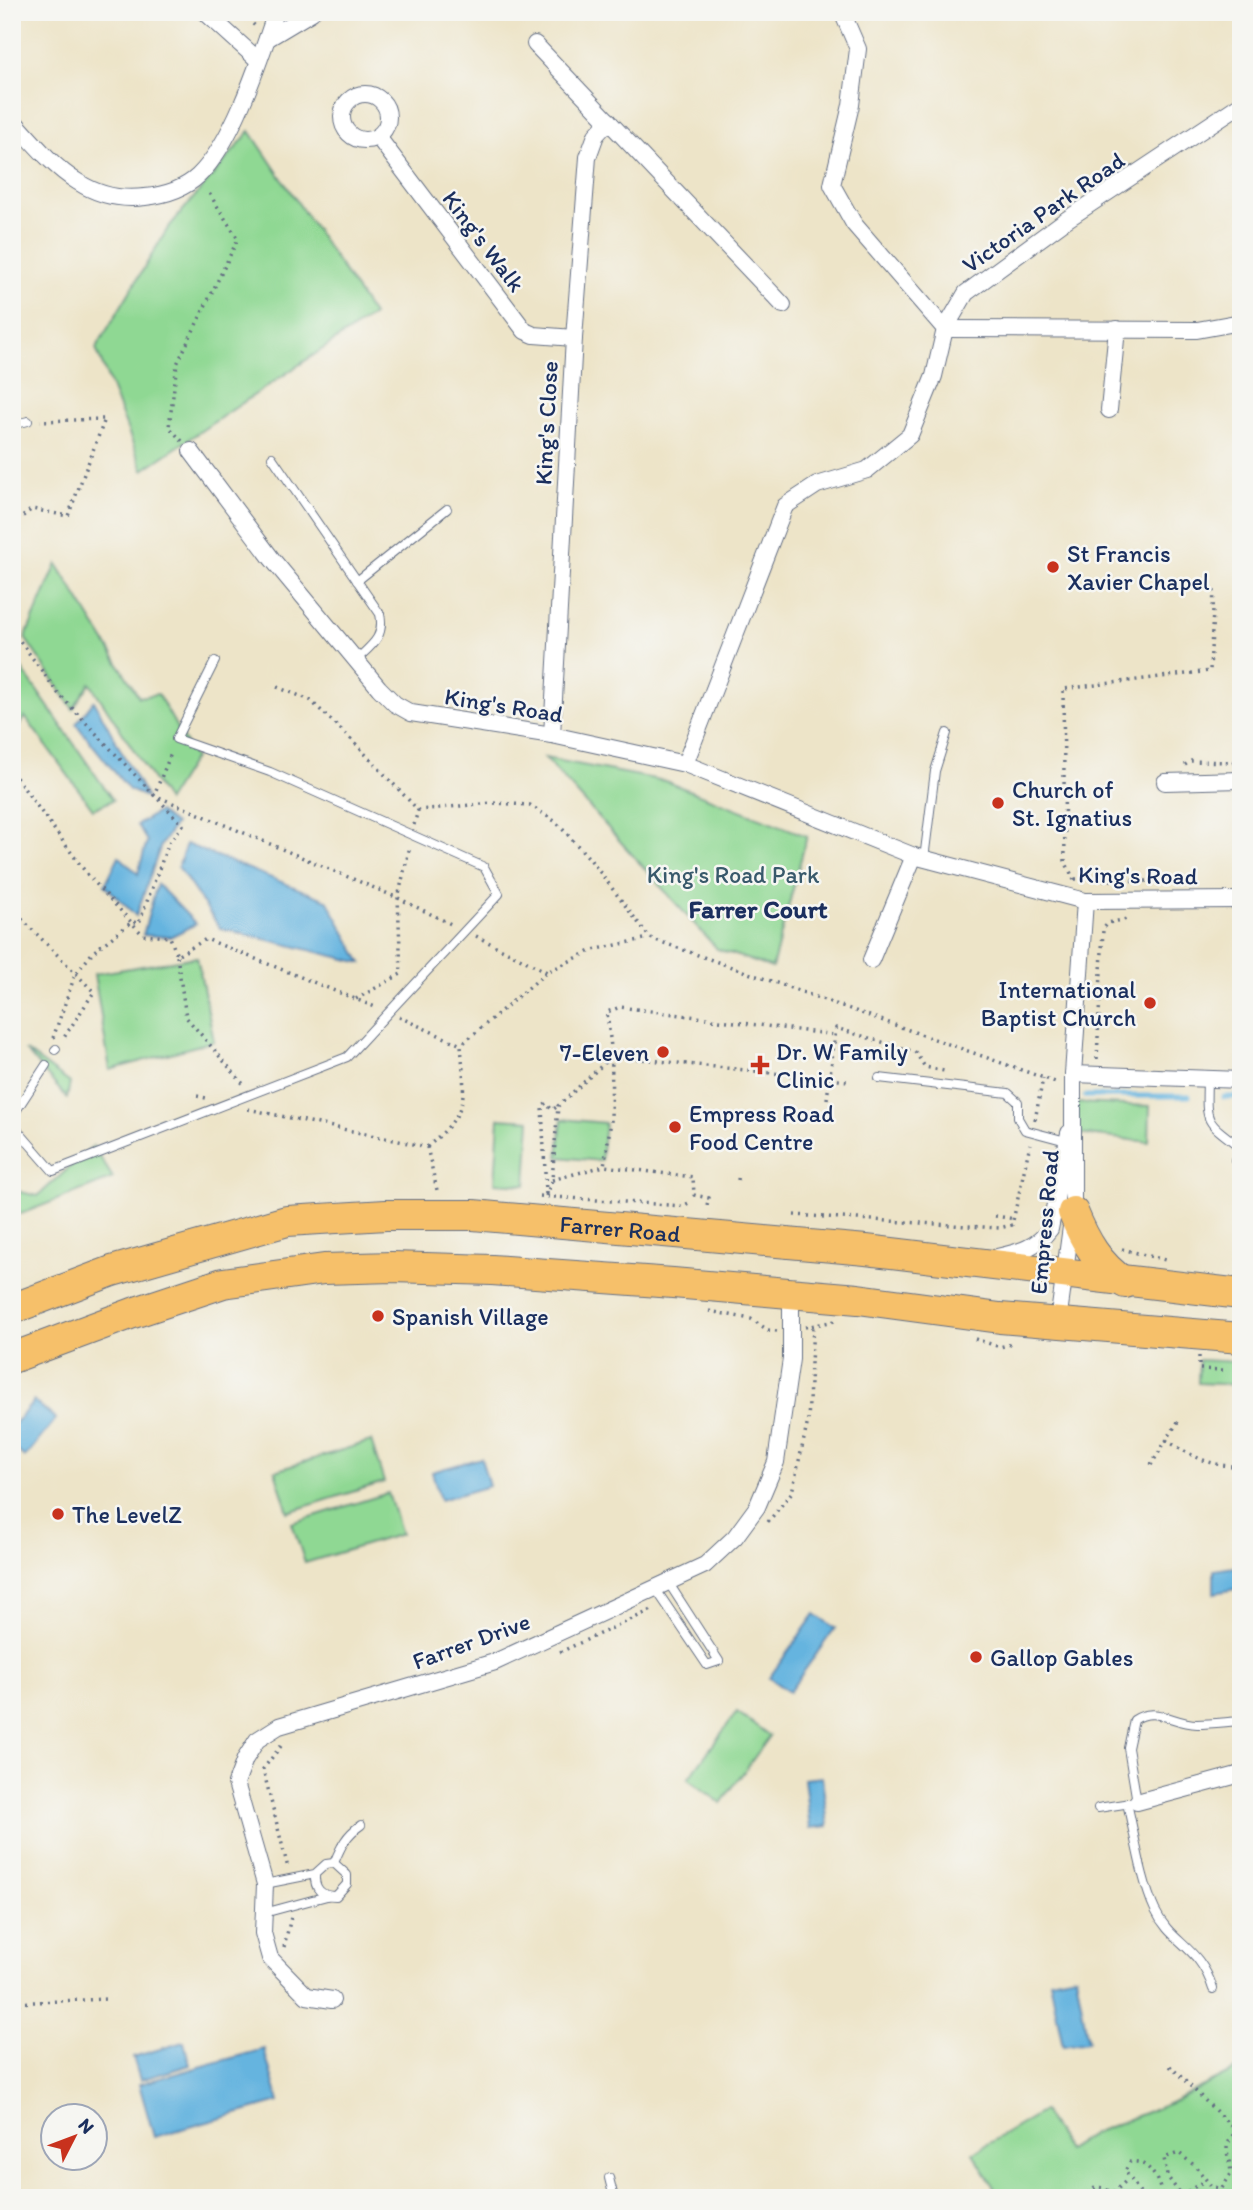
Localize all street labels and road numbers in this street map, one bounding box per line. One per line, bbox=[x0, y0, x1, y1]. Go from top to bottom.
street label: Victoria Park Road bbox=[956, 145, 1130, 279]
street label: King's Walk bbox=[437, 185, 531, 297]
street label: King's Close bbox=[528, 360, 564, 486]
street label: King's Road bbox=[443, 681, 565, 729]
street label: King's Road bbox=[1078, 859, 1198, 891]
street label: Empress Road bbox=[1023, 1148, 1065, 1296]
street label: Farrer Road bbox=[558, 1208, 682, 1248]
street label: Farrer Drive bbox=[408, 1606, 534, 1676]

